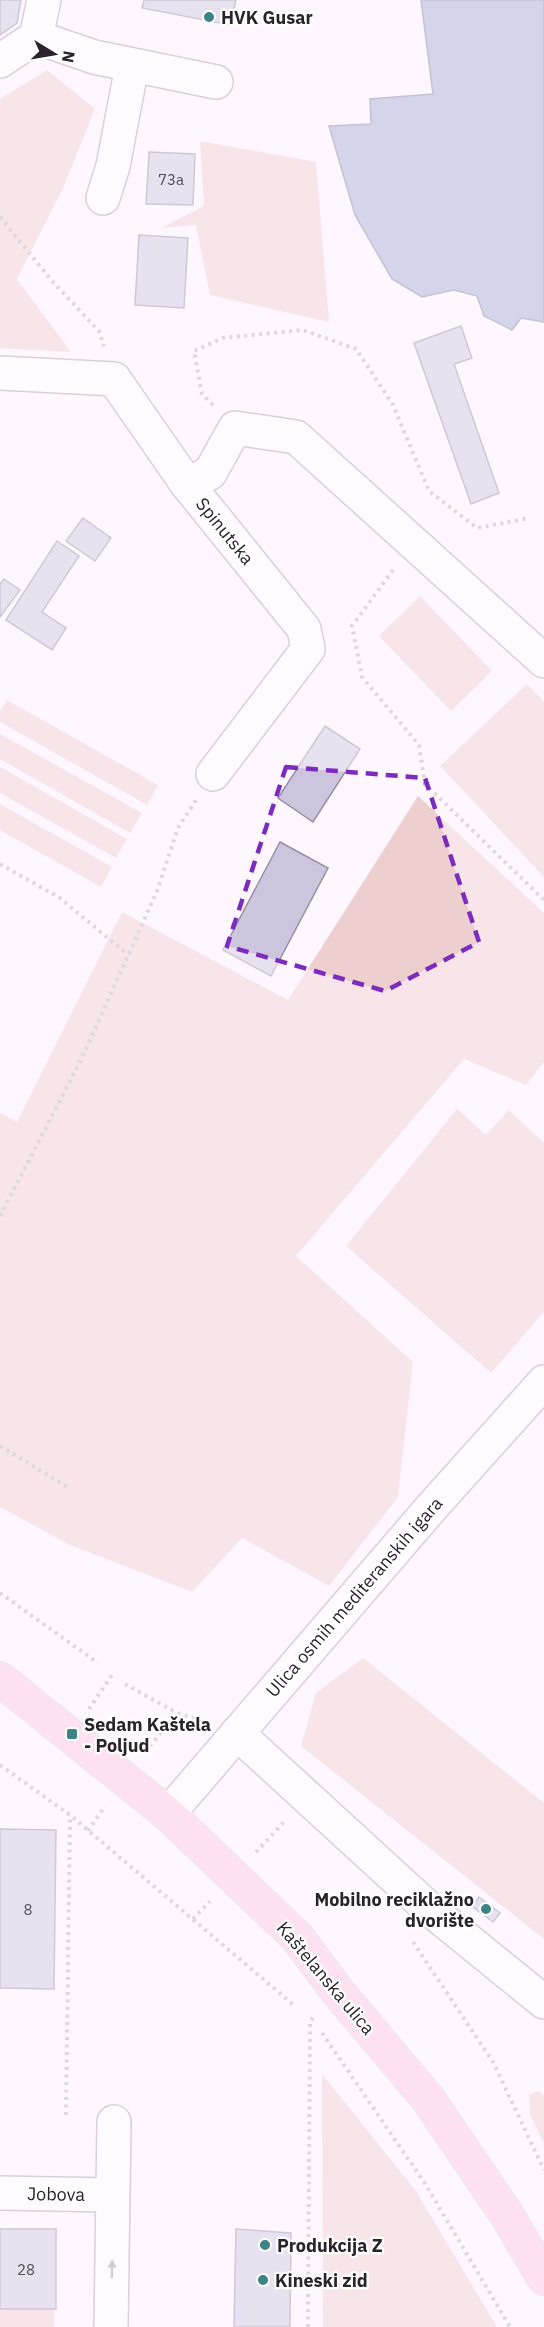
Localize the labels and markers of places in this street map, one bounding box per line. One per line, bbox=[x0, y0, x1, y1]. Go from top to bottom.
place label: HVK Gusar bbox=[221, 6, 313, 29]
marker: HVK Gusar bbox=[202, 10, 216, 24]
place label: Sedam Kaštela - Poljud bbox=[84, 1713, 211, 1757]
marker: Sedam Kaštela - Poljud bbox=[65, 1727, 79, 1741]
place label: Mobilno reciklažno dvorište bbox=[314, 1888, 474, 1932]
marker: Mobilno reciklažno dvorište bbox=[479, 1902, 493, 1916]
place label: Produkcija Z bbox=[277, 2234, 383, 2257]
marker: Produkcija Z bbox=[258, 2238, 272, 2252]
place label: Kineski zid bbox=[275, 2269, 368, 2292]
marker: Kineski zid bbox=[256, 2273, 270, 2287]

